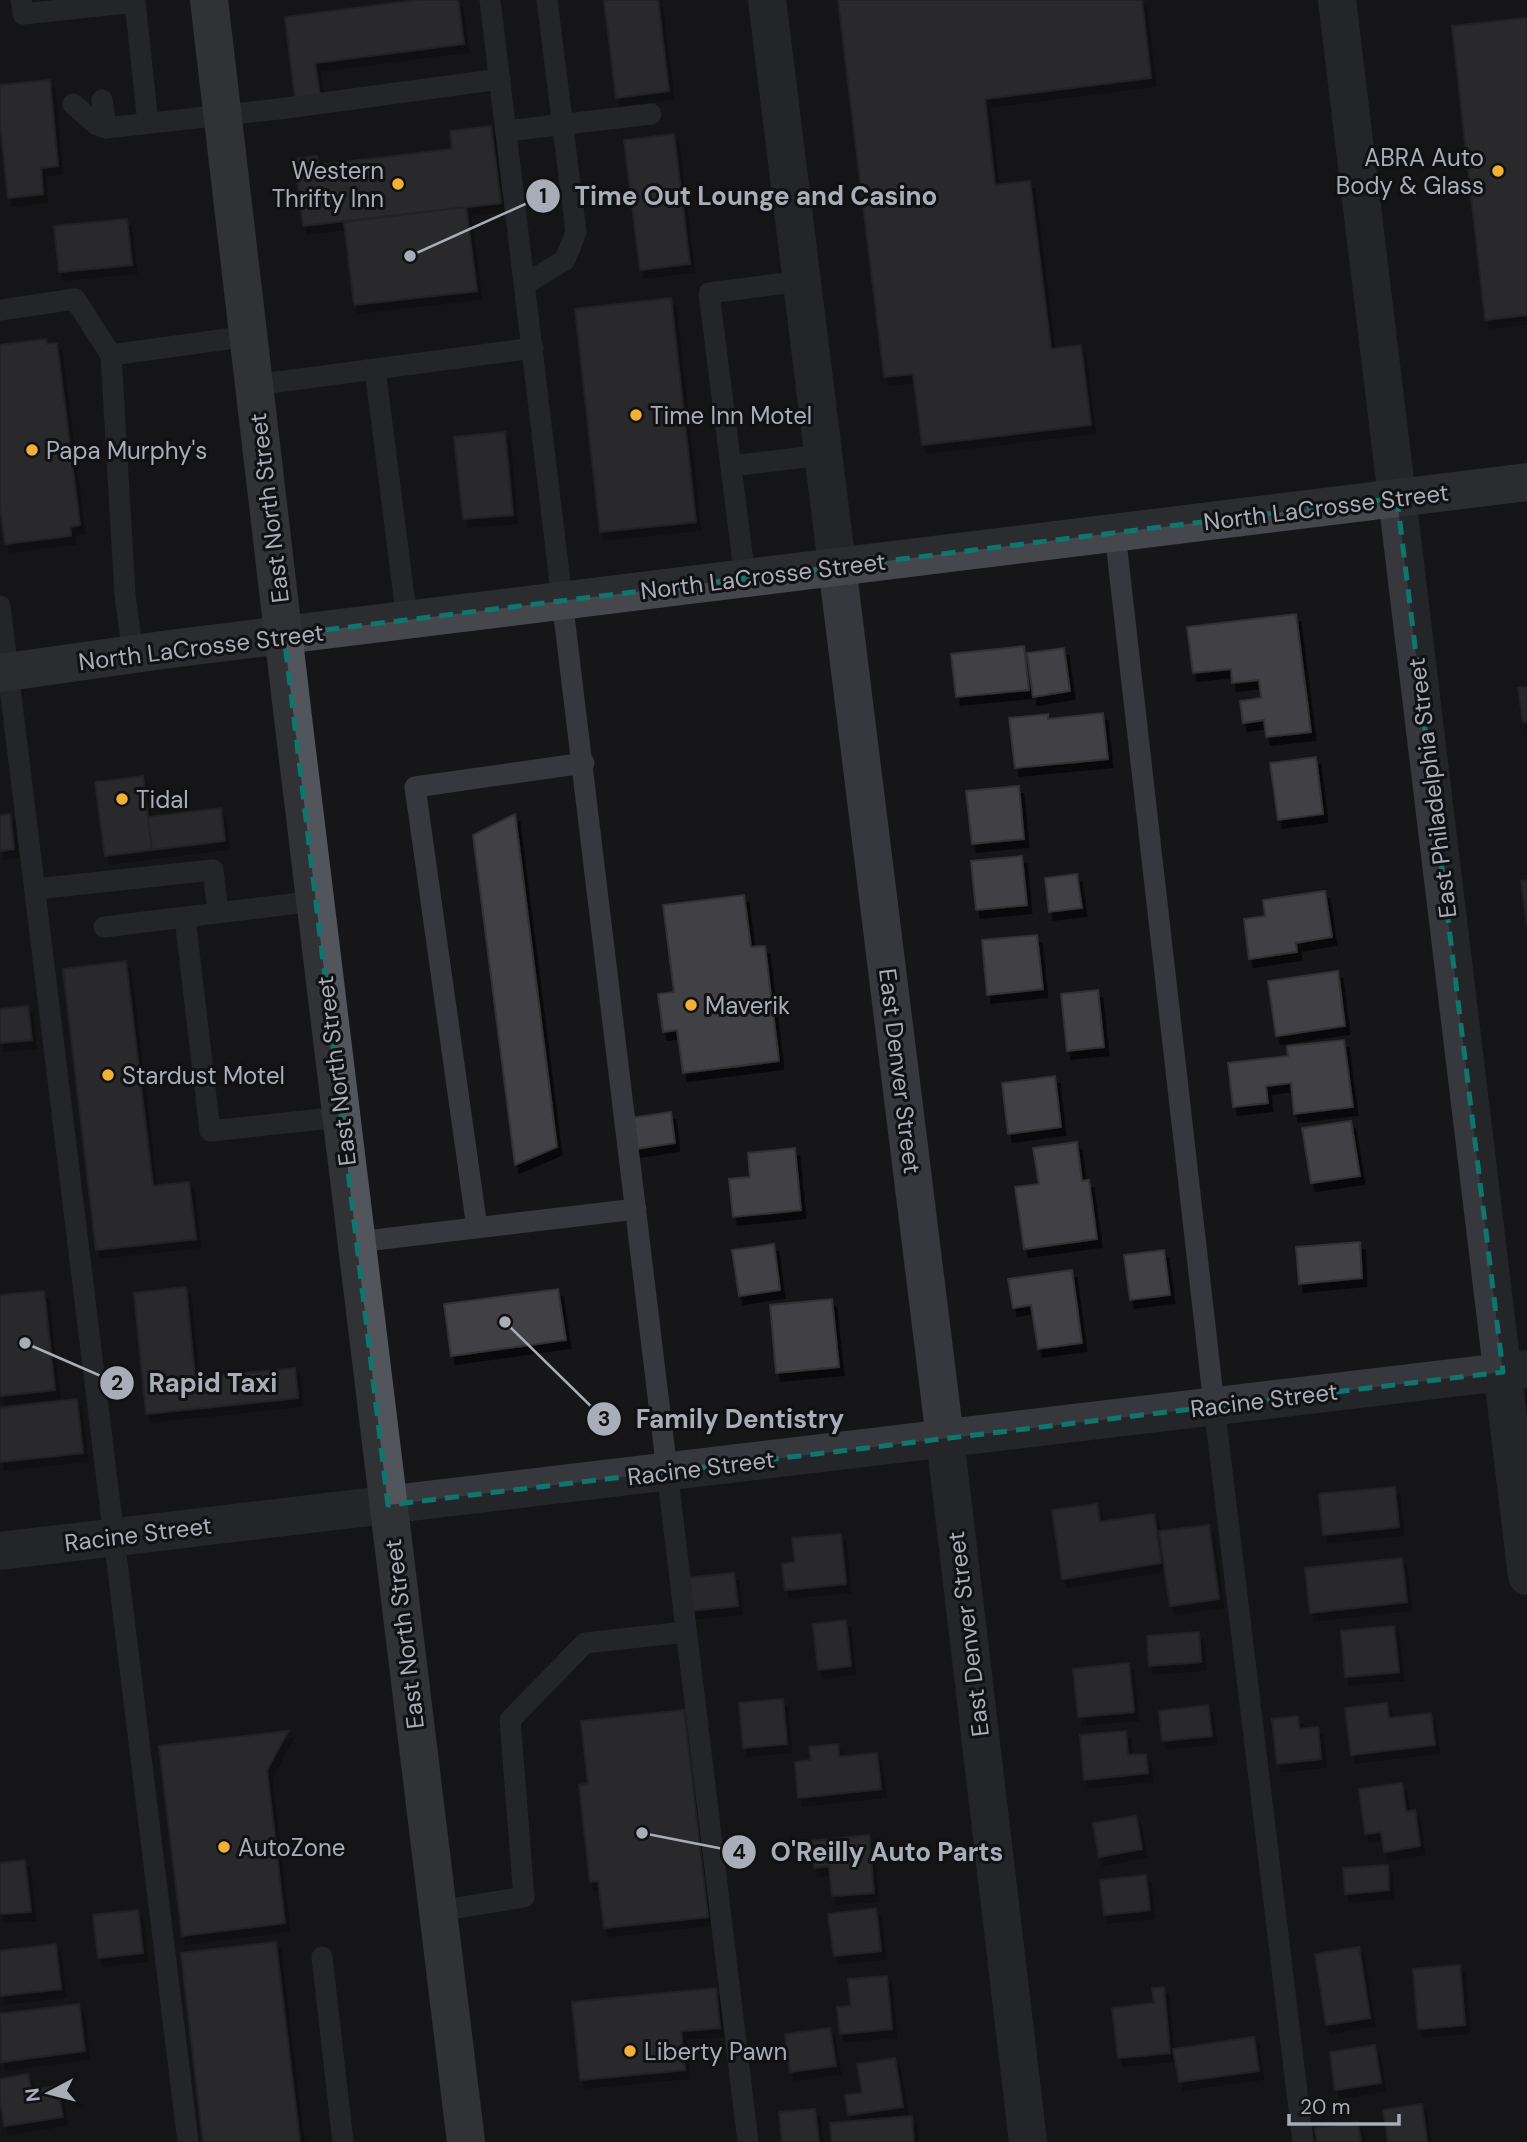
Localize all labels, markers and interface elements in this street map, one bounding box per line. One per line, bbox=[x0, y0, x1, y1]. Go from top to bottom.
place label: ABRA Auto Body & Glass bbox=[1336, 142, 1484, 201]
place label: Western Thrifty Inn bbox=[272, 155, 384, 214]
marker: ABRA Auto Body & Glass bbox=[1490, 163, 1506, 179]
callout: Time Out Lounge and Casino bbox=[526, 172, 952, 219]
marker: Western Thrifty Inn bbox=[390, 176, 406, 192]
text: Time Out Lounge and Casino bbox=[575, 179, 937, 213]
text: 1 bbox=[539, 182, 547, 210]
place label: Time Inn Motel bbox=[650, 400, 812, 431]
marker: Time Inn Motel bbox=[628, 407, 644, 423]
street label: East North Street bbox=[242, 411, 296, 605]
place label: Papa Murphy's bbox=[46, 435, 207, 466]
marker: Papa Murphy's bbox=[24, 442, 40, 458]
street label: North LaCrosse Street bbox=[1202, 477, 1450, 537]
street label: North LaCrosse Street bbox=[639, 546, 887, 606]
street label: North LaCrosse Street bbox=[77, 617, 325, 677]
street label: East Philadelphia Street bbox=[1401, 656, 1463, 920]
place label: Tidal bbox=[136, 784, 189, 815]
marker: Tidal bbox=[114, 791, 130, 807]
street label: East Denver Street bbox=[872, 967, 928, 1175]
street label: East North Street bbox=[309, 974, 363, 1168]
place label: Maverik bbox=[705, 990, 790, 1021]
marker: Maverik bbox=[683, 997, 699, 1013]
place label: Stardust Motel bbox=[122, 1060, 285, 1091]
marker: Stardust Motel bbox=[100, 1067, 116, 1083]
callout: Rapid Taxi bbox=[100, 1359, 291, 1406]
text: Rapid Taxi bbox=[149, 1366, 277, 1400]
text: 2 bbox=[111, 1369, 123, 1397]
street label: Racine Street bbox=[1189, 1376, 1339, 1424]
callout: Family Dentistry bbox=[587, 1395, 858, 1442]
text: Family Dentistry bbox=[636, 1402, 844, 1436]
text: 3 bbox=[598, 1405, 610, 1433]
street label: Racine Street bbox=[626, 1444, 776, 1492]
street label: Racine Street bbox=[63, 1510, 213, 1558]
street label: East Denver Street bbox=[940, 1530, 996, 1738]
street label: East North Street bbox=[377, 1537, 431, 1731]
callout: O'Reilly Auto Parts bbox=[722, 1828, 1017, 1875]
place label: AutoZone bbox=[238, 1832, 345, 1863]
text: O'Reilly Auto Parts bbox=[771, 1835, 1003, 1869]
text: 4 bbox=[732, 1838, 746, 1866]
marker: AutoZone bbox=[216, 1839, 232, 1855]
place label: Liberty Pawn bbox=[644, 2036, 787, 2067]
marker: Liberty Pawn bbox=[622, 2043, 638, 2059]
north arrow bbox=[14, 2058, 84, 2128]
scale bar bbox=[1289, 2082, 1399, 2126]
text: N bbox=[19, 2087, 46, 2103]
text: 20 m bbox=[1300, 2093, 1351, 2121]

